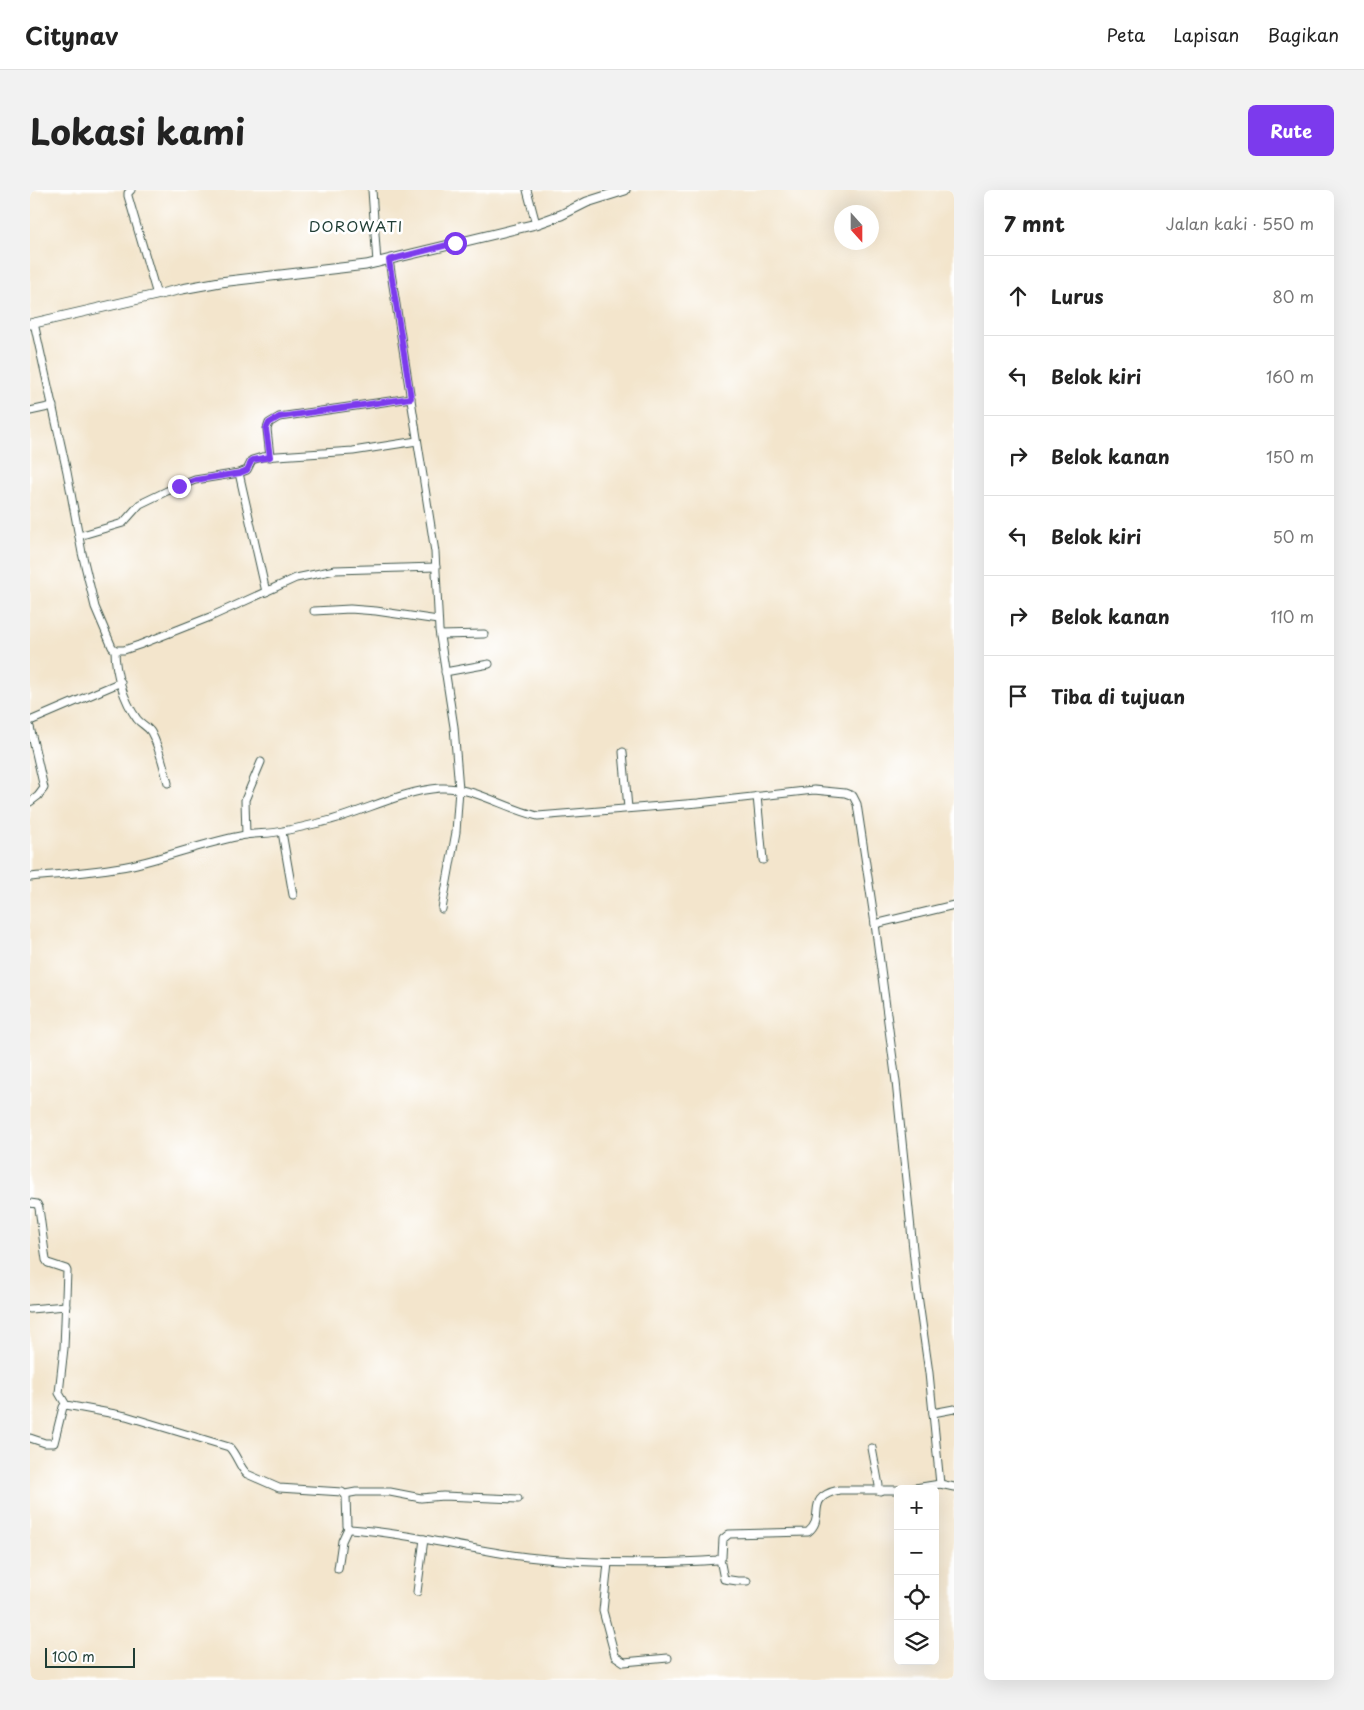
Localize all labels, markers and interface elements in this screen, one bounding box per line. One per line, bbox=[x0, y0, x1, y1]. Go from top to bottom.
text: Citynav bbox=[25, 17, 118, 53]
text: Peta bbox=[1107, 21, 1145, 48]
text: Lapisan bbox=[1173, 21, 1239, 48]
text: Bagikan bbox=[1267, 21, 1339, 48]
text: Lokasi kami bbox=[30, 104, 245, 157]
button: Rute bbox=[1248, 105, 1334, 156]
north arrow bbox=[834, 205, 879, 250]
text: 7 mnt bbox=[1004, 207, 1065, 239]
text: Jalan kaki · 550 m bbox=[1166, 211, 1314, 235]
district label: DOROWATI bbox=[309, 214, 403, 237]
route start bbox=[444, 232, 467, 255]
icon: ahead bbox=[1004, 282, 1032, 310]
text: Lurus bbox=[1051, 282, 1104, 310]
text: 80 m bbox=[1272, 284, 1314, 308]
icon: left bbox=[1004, 362, 1032, 390]
text: Belok kiri bbox=[1051, 362, 1141, 390]
text: 160 m bbox=[1266, 364, 1314, 388]
icon: right bbox=[1004, 442, 1032, 470]
text: Belok kanan bbox=[1051, 442, 1170, 470]
text: 150 m bbox=[1266, 444, 1314, 468]
route end bbox=[168, 475, 191, 498]
icon: left bbox=[1004, 522, 1032, 550]
text: Belok kiri bbox=[1051, 522, 1141, 550]
text: 50 m bbox=[1273, 524, 1314, 548]
icon: right bbox=[1004, 602, 1032, 630]
text: Belok kanan bbox=[1051, 602, 1170, 630]
text: 110 m bbox=[1271, 604, 1314, 628]
icon: arrive bbox=[1004, 682, 1032, 710]
text: Tiba di tujuan bbox=[1051, 682, 1185, 710]
map controls bbox=[894, 1485, 939, 1665]
button: + bbox=[894, 1485, 939, 1530]
button: − bbox=[894, 1530, 939, 1575]
button: locate bbox=[894, 1575, 939, 1620]
button: layers bbox=[894, 1620, 939, 1665]
scale bar bbox=[45, 1645, 135, 1668]
text: 100 m bbox=[52, 1646, 95, 1667]

